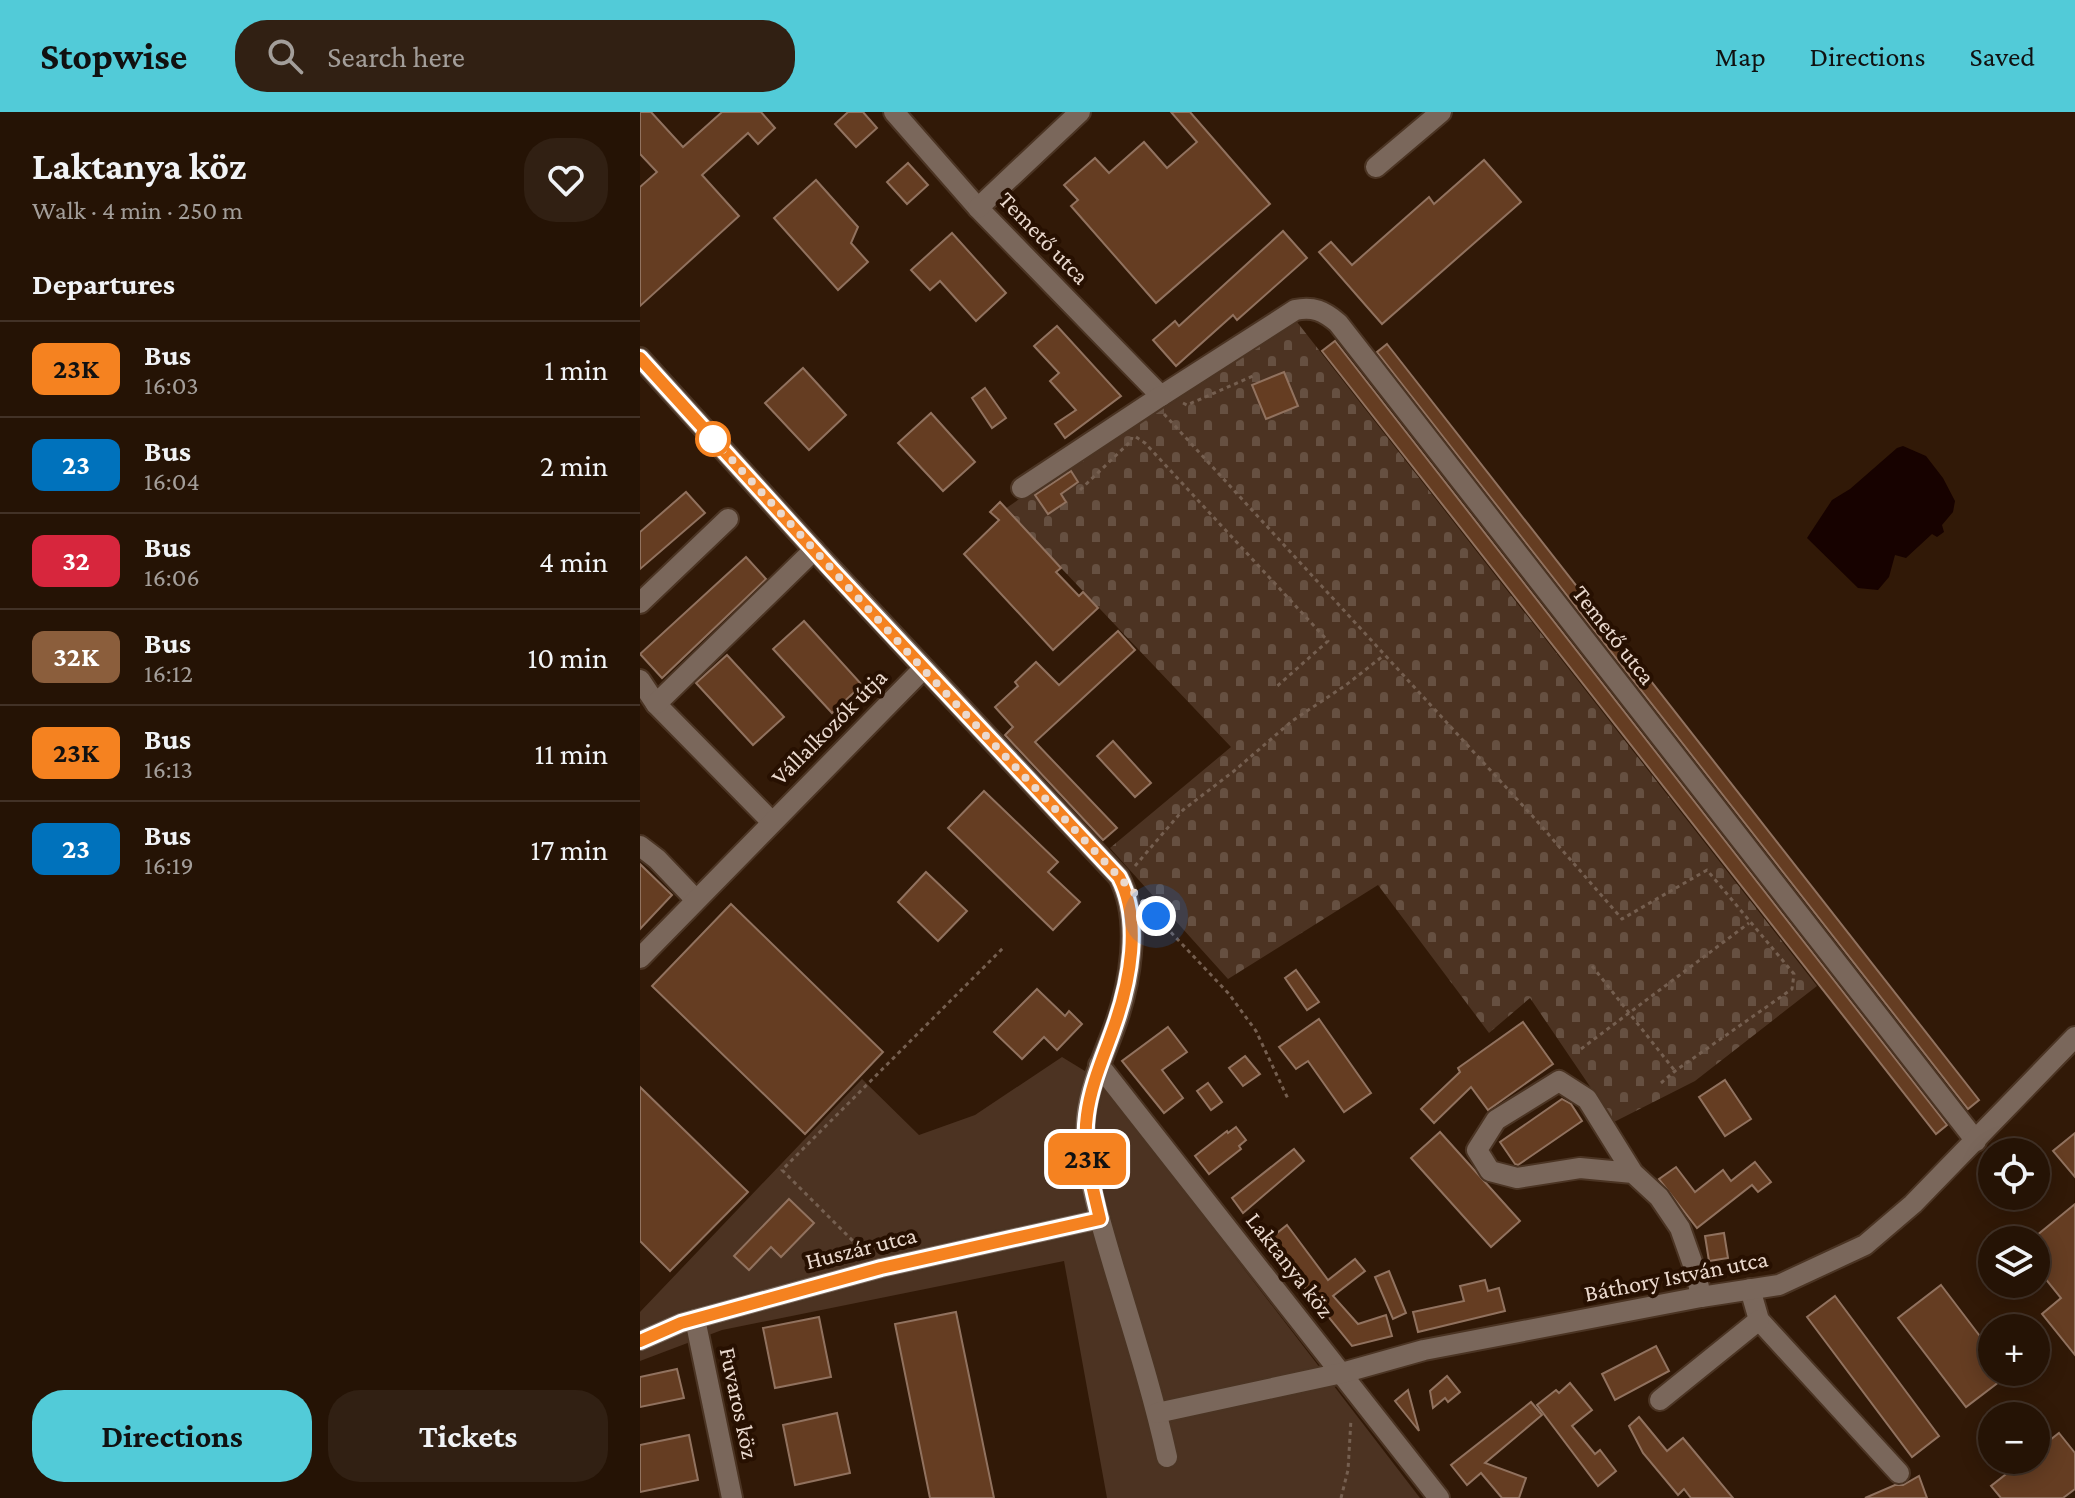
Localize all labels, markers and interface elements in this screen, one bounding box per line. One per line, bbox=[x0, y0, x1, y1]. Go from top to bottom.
search box bbox=[235, 20, 795, 92]
icon: search bbox=[263, 34, 307, 78]
text: Stopwise bbox=[40, 35, 187, 77]
text: Search here bbox=[327, 40, 465, 73]
text: Map bbox=[1715, 41, 1766, 72]
text: Directions bbox=[1810, 41, 1925, 72]
text: Saved bbox=[1969, 41, 2035, 72]
button: heart bbox=[524, 138, 608, 222]
text: Laktanya köz bbox=[32, 145, 246, 187]
street label: Temető utca bbox=[994, 186, 1095, 290]
text: Walk · 4 min · 250 m bbox=[32, 196, 243, 225]
text: Departures bbox=[32, 267, 175, 300]
text: Bus bbox=[144, 338, 191, 371]
text: 23K bbox=[53, 353, 99, 384]
text: 1 min bbox=[544, 353, 608, 386]
text: 16:03 bbox=[144, 371, 199, 400]
unlabelled marker bbox=[696, 422, 730, 456]
text: Bus bbox=[144, 434, 191, 467]
text: 23 bbox=[62, 449, 90, 480]
text: 2 min bbox=[540, 449, 608, 482]
text: 16:04 bbox=[144, 467, 200, 496]
text: Bus bbox=[144, 530, 191, 563]
text: 32 bbox=[62, 545, 90, 576]
text: 4 min bbox=[539, 545, 608, 578]
text: 16:06 bbox=[144, 563, 200, 592]
street label: Temető utca bbox=[1567, 580, 1661, 690]
text: Bus bbox=[144, 626, 191, 659]
text: 32K bbox=[53, 641, 99, 672]
text: 10 min bbox=[527, 641, 608, 674]
text: 16:12 bbox=[144, 659, 193, 688]
street label: Vállalkozók útja bbox=[765, 663, 892, 790]
text: Bus bbox=[144, 722, 191, 755]
text: 23K bbox=[53, 737, 99, 768]
text: 11 min bbox=[534, 737, 608, 770]
text: 16:13 bbox=[144, 755, 193, 784]
text: Bus bbox=[144, 818, 191, 851]
text: 23 bbox=[62, 833, 90, 864]
text: 17 min bbox=[531, 833, 608, 866]
text: 16:19 bbox=[144, 851, 194, 880]
your location bbox=[1136, 896, 1176, 936]
line badge: 23K bbox=[1041, 1133, 1133, 1185]
map controls bbox=[1978, 1138, 2050, 1474]
button: locate bbox=[1978, 1138, 2050, 1210]
text: 23K bbox=[1064, 1143, 1110, 1174]
street label: Laktanya köz bbox=[1241, 1207, 1340, 1323]
street label: Huszár utca bbox=[802, 1221, 919, 1274]
button: layers bbox=[1978, 1226, 2050, 1298]
street label: Báthory István utca bbox=[1582, 1244, 1770, 1307]
button: + bbox=[1978, 1314, 2050, 1386]
street label: Fuvaros köz bbox=[714, 1345, 764, 1461]
button: Directions bbox=[32, 1390, 312, 1482]
button: Tickets bbox=[328, 1390, 608, 1482]
button: − bbox=[1978, 1402, 2050, 1474]

